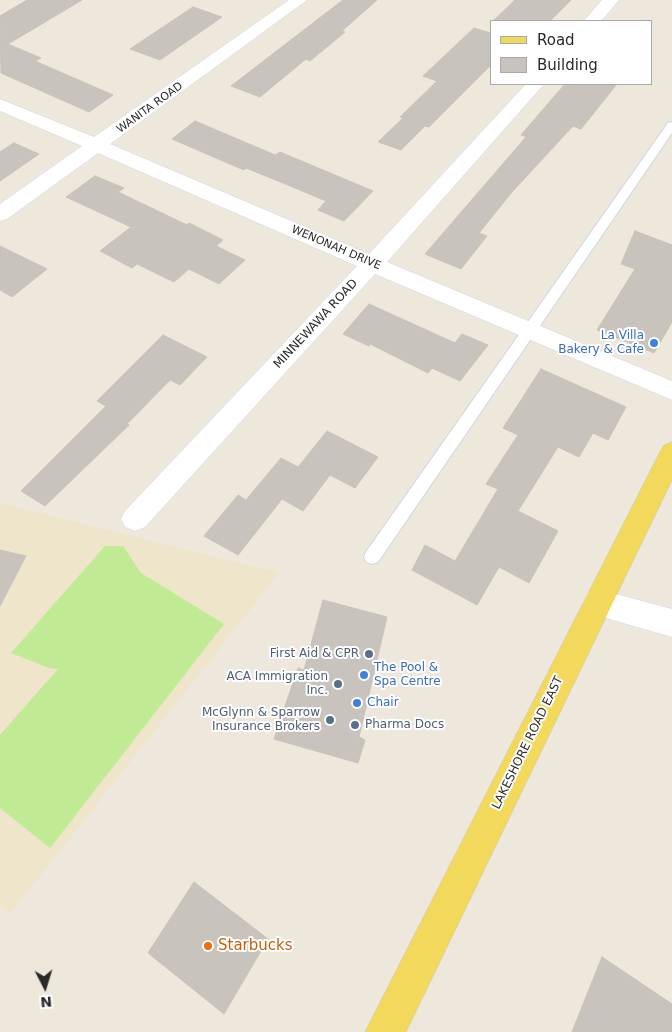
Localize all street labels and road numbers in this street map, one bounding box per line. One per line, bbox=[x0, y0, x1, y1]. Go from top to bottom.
street label: WANITA ROAD bbox=[114, 80, 186, 136]
street label: WENONAH DRIVE bbox=[289, 223, 383, 273]
street label: MINNEWAWA ROAD bbox=[271, 277, 361, 371]
street label: LAKESHORE ROAD EAST bbox=[490, 674, 566, 812]

